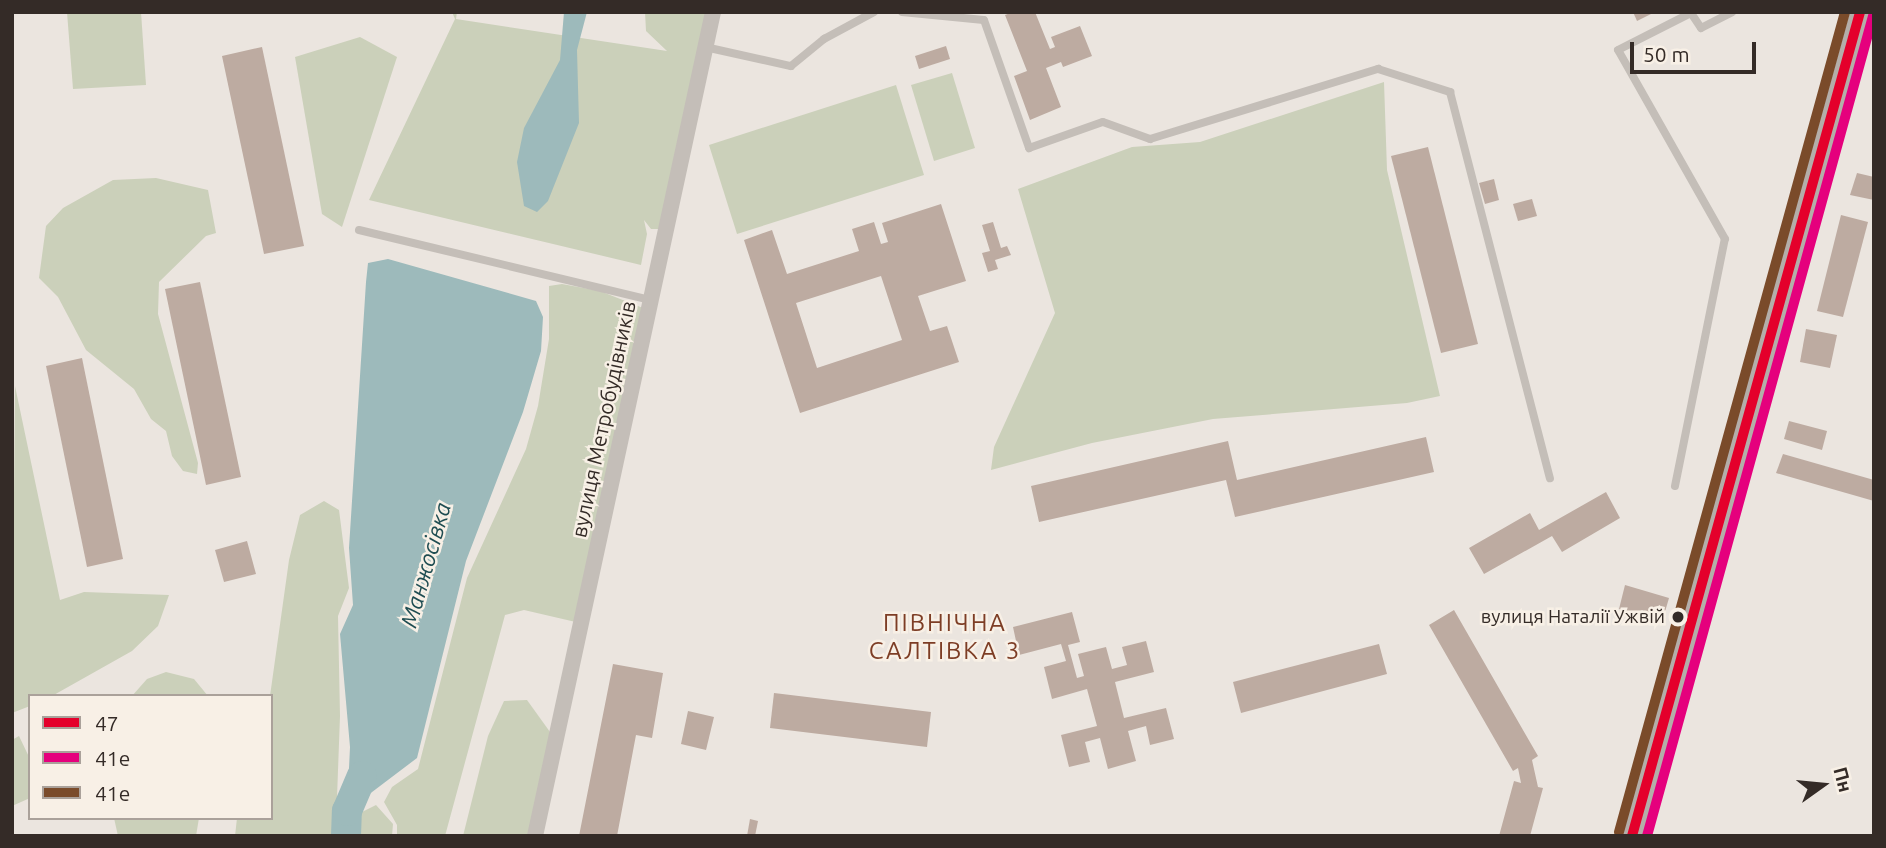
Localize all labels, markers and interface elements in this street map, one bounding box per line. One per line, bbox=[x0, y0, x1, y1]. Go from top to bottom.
scale bar bbox=[1634, 28, 1760, 72]
text: 50 m bbox=[1643, 42, 1690, 66]
street label: вулиця Метробудівників bbox=[566, 298, 640, 540]
water label: Манжосівка bbox=[395, 499, 457, 631]
place label: вулиця Наталії Ужвій bbox=[1481, 606, 1665, 628]
district label: ПІВНІЧНА САЛТІВКА 3 bbox=[870, 609, 1020, 665]
marker: вулиця Наталії Ужвій bbox=[1671, 610, 1685, 624]
legend bbox=[28, 694, 273, 820]
text: 47 bbox=[95, 711, 119, 735]
text: 41e bbox=[95, 746, 130, 770]
north arrow bbox=[1788, 750, 1858, 820]
text: Пн bbox=[1829, 765, 1857, 794]
text: 41е bbox=[95, 781, 130, 805]

